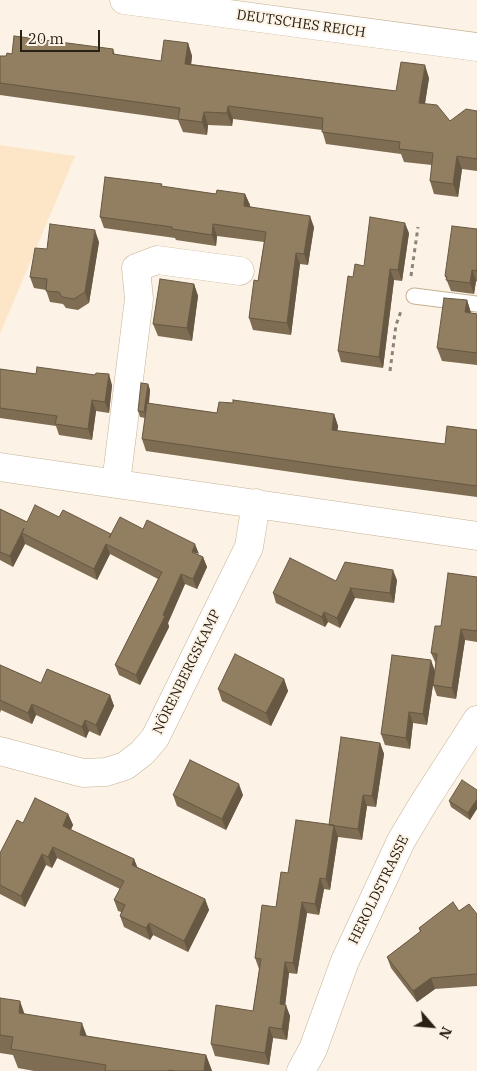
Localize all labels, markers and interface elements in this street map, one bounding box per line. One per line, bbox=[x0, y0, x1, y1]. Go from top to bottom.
street label: DEUTSCHES REICH bbox=[235, 7, 367, 41]
scale bar bbox=[22, 20, 102, 52]
text: 20 m bbox=[28, 29, 64, 48]
street label: NÖRENBERGSKAMP bbox=[150, 607, 224, 737]
street label: HEROLDSTRASSE bbox=[345, 833, 413, 947]
north arrow bbox=[407, 1001, 457, 1051]
text: N bbox=[435, 1024, 456, 1042]

